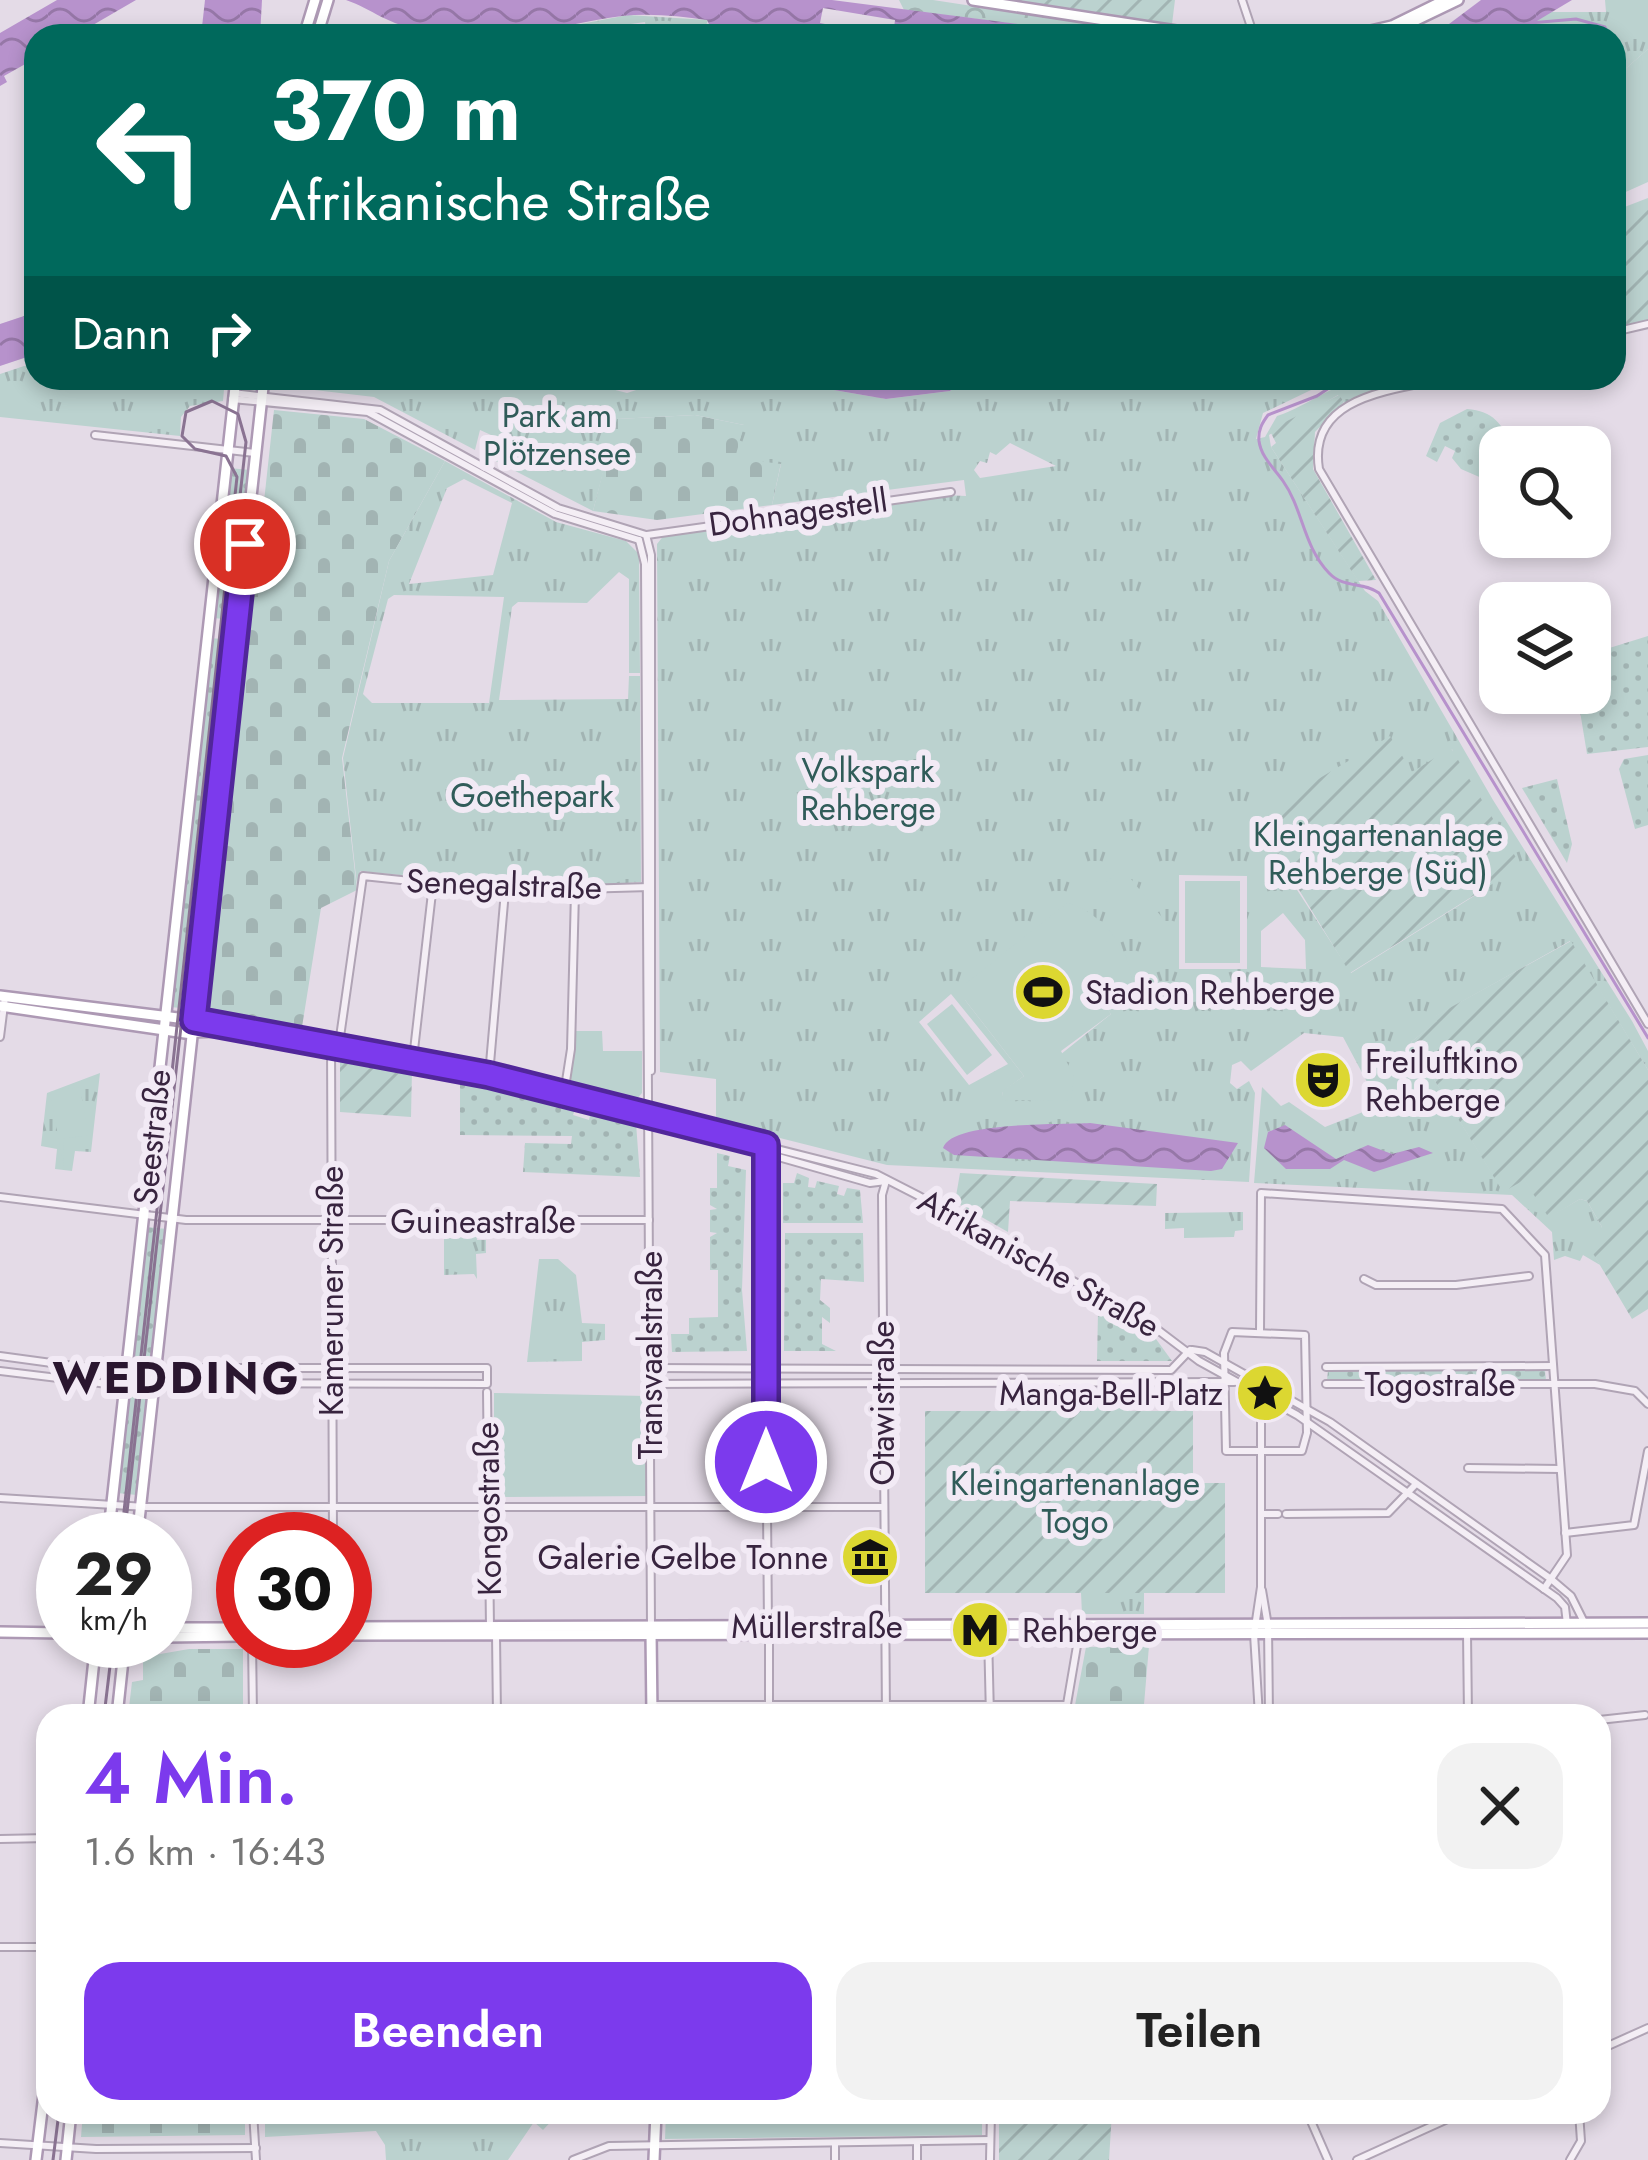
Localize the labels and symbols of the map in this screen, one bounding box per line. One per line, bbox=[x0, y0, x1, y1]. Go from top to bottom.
park label: Park am Plötzensee bbox=[483, 392, 631, 477]
street label: Dohnagestell bbox=[706, 476, 890, 548]
pin bbox=[194, 493, 296, 595]
park label: Volkspark Rehberge bbox=[800, 747, 936, 832]
park label: Goethepark bbox=[450, 772, 614, 819]
park label: Kleingartenanlage Rehberge (Süd) bbox=[1253, 811, 1503, 896]
street label: Senegalstraße bbox=[405, 857, 603, 911]
sports icon: Stadion Rehberge bbox=[1012, 961, 1074, 1023]
place label: Stadion Rehberge bbox=[1085, 969, 1335, 1016]
place label: Freiluftkino Rehberge bbox=[1365, 1038, 1518, 1123]
theatre icon: Freiluftkino Rehberge bbox=[1292, 1049, 1354, 1111]
street label: Seestraße bbox=[122, 1067, 182, 1207]
street label: Kameruner Straße bbox=[308, 1166, 355, 1416]
street label: Afrikanische Straße bbox=[910, 1177, 1168, 1349]
street label: Guineastraße bbox=[390, 1198, 576, 1245]
street label: Transvaalstraße bbox=[627, 1251, 674, 1459]
street label: Otawistraße bbox=[859, 1321, 906, 1485]
district label: WEDDING bbox=[53, 1345, 301, 1410]
street label: Togostraße bbox=[1365, 1361, 1515, 1408]
place icon: Manga-Bell-Platz bbox=[1234, 1362, 1296, 1424]
place label: Manga-Bell-Platz bbox=[999, 1370, 1223, 1417]
position arrow bbox=[703, 1399, 829, 1525]
street label: Kongostraße bbox=[463, 1422, 513, 1596]
park label: Kleingartenanlage Togo bbox=[950, 1460, 1200, 1545]
speed limit sign: 30 bbox=[216, 1512, 372, 1668]
museum icon: Galerie Gelbe Tonne bbox=[839, 1526, 901, 1588]
place label: Galerie Gelbe Tonne bbox=[538, 1534, 828, 1581]
metro station icon: Rehberge bbox=[949, 1599, 1011, 1661]
street label: Müllerstraße bbox=[731, 1603, 903, 1650]
place label: Rehberge bbox=[1022, 1607, 1157, 1654]

